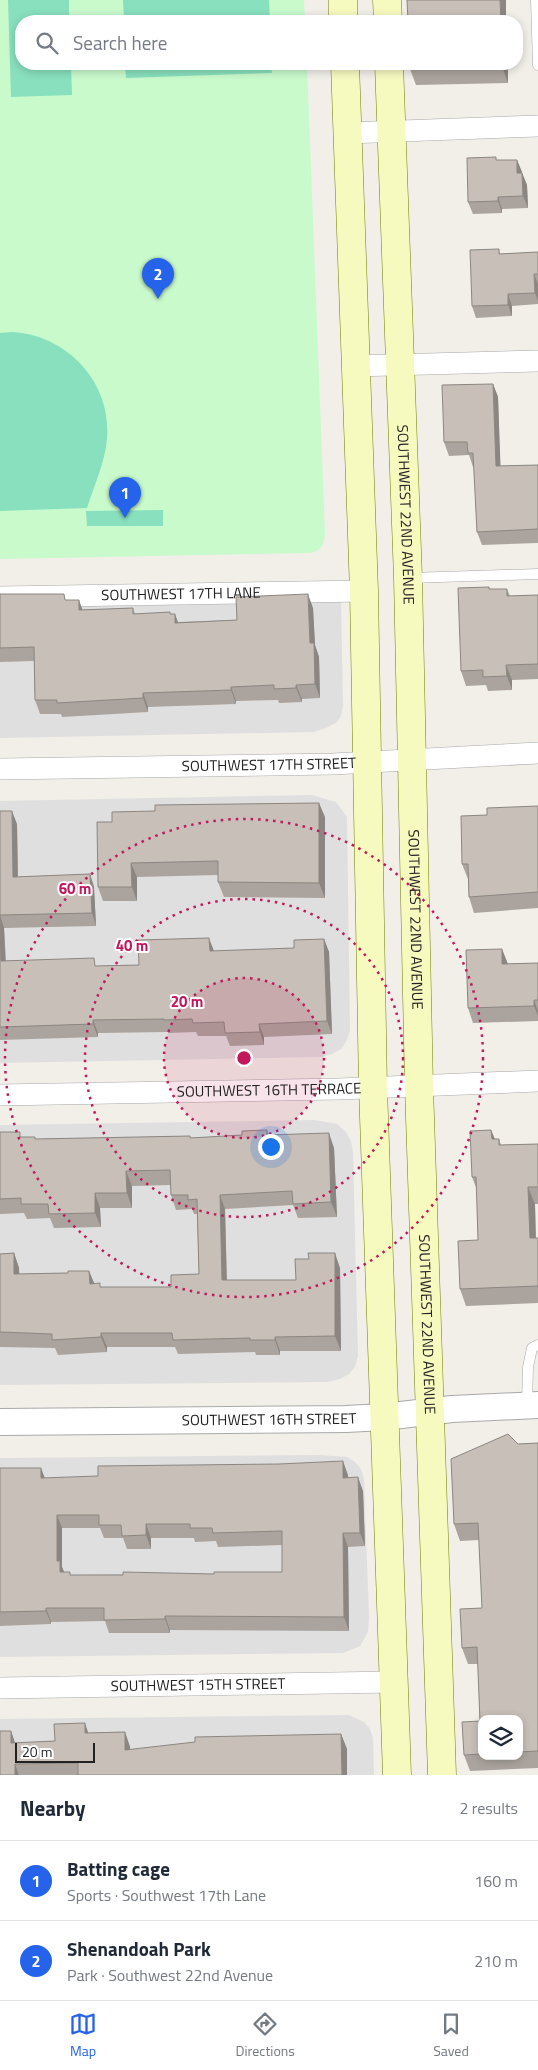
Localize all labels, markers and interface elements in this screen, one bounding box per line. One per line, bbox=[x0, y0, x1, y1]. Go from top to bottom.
search box bbox=[15, 15, 523, 70]
text: Search here bbox=[73, 28, 167, 57]
icon: search bbox=[33, 29, 61, 57]
pin: 2 bbox=[142, 258, 174, 299]
street label: SOUTHWEST 22ND AVENUE bbox=[391, 424, 421, 605]
pin: 1 bbox=[109, 477, 141, 518]
street label: SOUTHWEST 17TH LANE bbox=[101, 581, 261, 606]
street label: SOUTHWEST 17TH STREET bbox=[182, 751, 357, 777]
street label: SOUTHWEST 22ND AVENUE bbox=[402, 829, 429, 1010]
text: 60 m bbox=[59, 877, 91, 900]
text: 40 m bbox=[116, 934, 148, 957]
text: 20 m bbox=[171, 990, 203, 1013]
centre of rings bbox=[235, 1049, 253, 1067]
street label: SOUTHWEST 16TH TERRACE bbox=[176, 1076, 362, 1103]
your location bbox=[258, 1134, 284, 1160]
street label: SOUTHWEST 22ND AVENUE bbox=[413, 1234, 442, 1415]
street label: SOUTHWEST 16TH STREET bbox=[182, 1406, 357, 1431]
street label: SOUTHWEST 15TH STREET bbox=[111, 1672, 286, 1697]
map controls bbox=[478, 1715, 523, 1760]
button: layers bbox=[478, 1715, 523, 1760]
scale bar bbox=[15, 1740, 95, 1763]
text: 20 m bbox=[22, 1741, 52, 1762]
text: Nearby bbox=[20, 1792, 85, 1824]
text: 2 results bbox=[459, 1796, 518, 1820]
text: Batting cage bbox=[67, 1854, 170, 1883]
text: 1 bbox=[32, 1869, 40, 1893]
text: 160 m bbox=[474, 1869, 518, 1893]
text: Sports · Southwest 17th Lane bbox=[67, 1883, 266, 1907]
text: Shenandoah Park bbox=[67, 1934, 211, 1963]
text: 2 bbox=[32, 1949, 40, 1973]
text: 210 m bbox=[474, 1949, 518, 1973]
text: Park · Southwest 22nd Avenue bbox=[67, 1963, 273, 1987]
tab: Map bbox=[69, 2010, 97, 2061]
tab: Directions bbox=[235, 2010, 295, 2061]
tab: Saved bbox=[433, 2010, 469, 2061]

